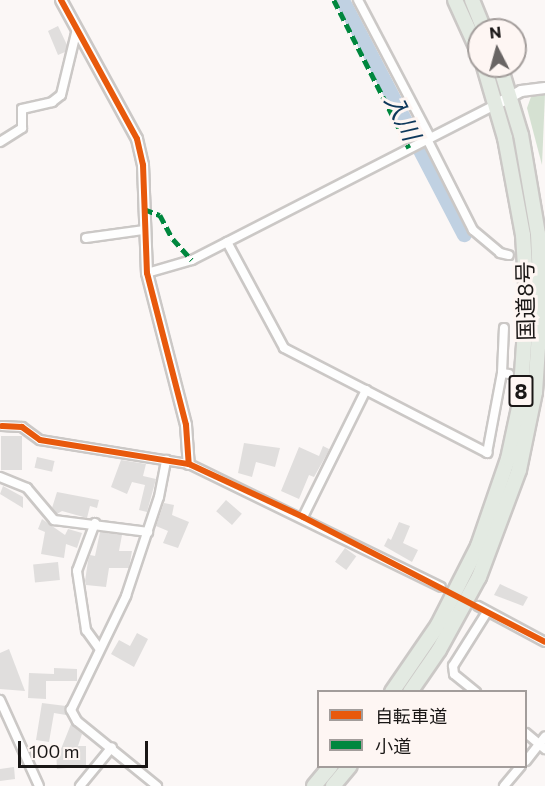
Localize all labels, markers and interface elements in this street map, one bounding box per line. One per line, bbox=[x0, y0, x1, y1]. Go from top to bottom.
north arrow bbox=[467, 18, 527, 78]
text: N bbox=[488, 22, 502, 42]
water label: 入川 bbox=[379, 89, 427, 145]
street label: 国道8号 bbox=[511, 261, 539, 341]
road number: 8 bbox=[508, 373, 534, 409]
legend bbox=[317, 690, 527, 768]
text: 自転車道 bbox=[375, 705, 447, 727]
scale bar bbox=[21, 729, 152, 767]
text: 小道 bbox=[375, 735, 411, 757]
text: 100 m bbox=[29, 740, 79, 762]

